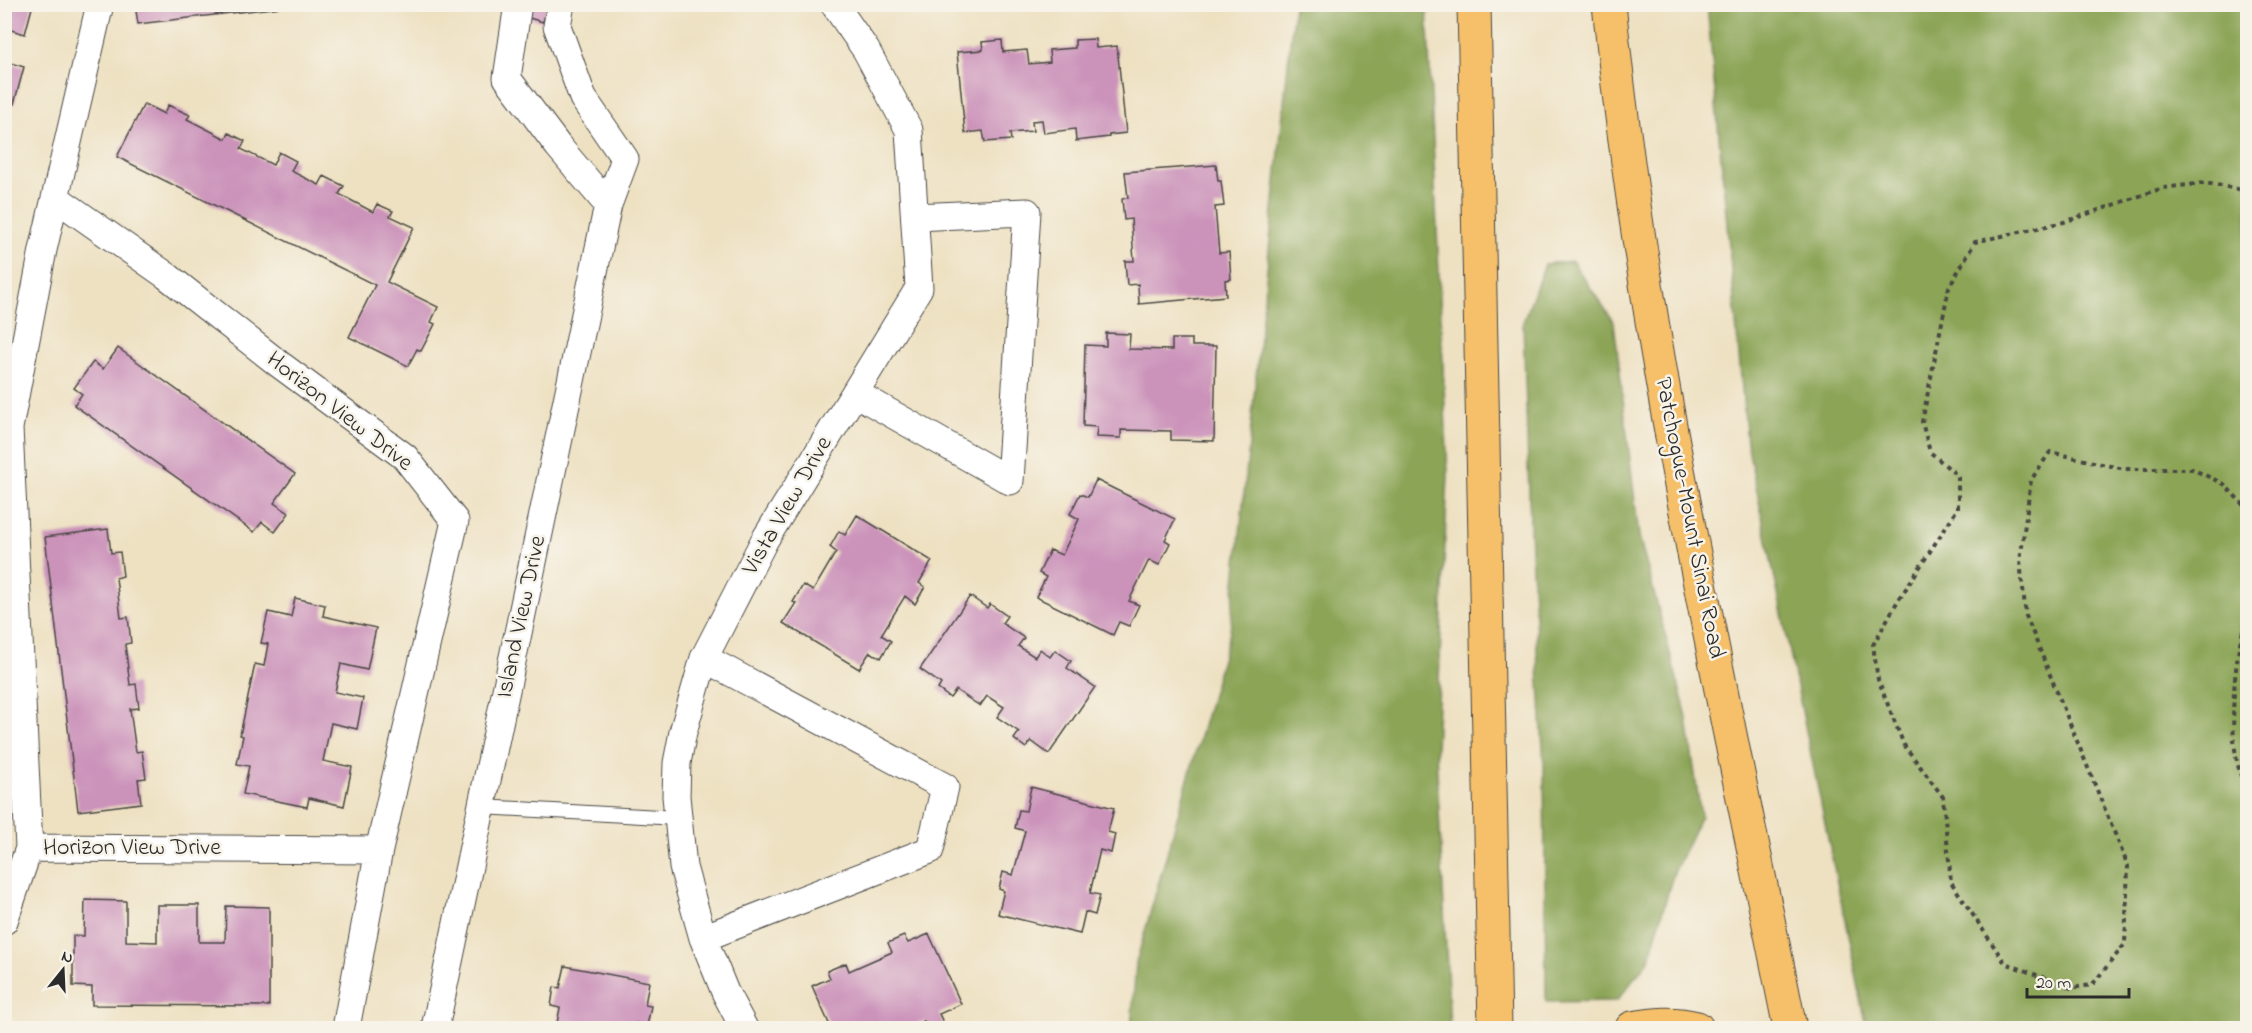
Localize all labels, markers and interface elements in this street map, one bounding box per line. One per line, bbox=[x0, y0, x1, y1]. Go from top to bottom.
street label: Horizon View Drive bbox=[258, 343, 420, 481]
street label: Patchogue-Mount Sinai Road bbox=[1645, 374, 1734, 662]
street label: Vista View Drive bbox=[733, 430, 842, 583]
street label: Island View Drive bbox=[488, 532, 556, 702]
street label: Horizon View Drive bbox=[43, 831, 221, 866]
north arrow bbox=[33, 940, 93, 1000]
text: N bbox=[58, 945, 76, 971]
scale bar bbox=[2027, 961, 2129, 999]
text: 20 m bbox=[2036, 971, 2071, 997]

